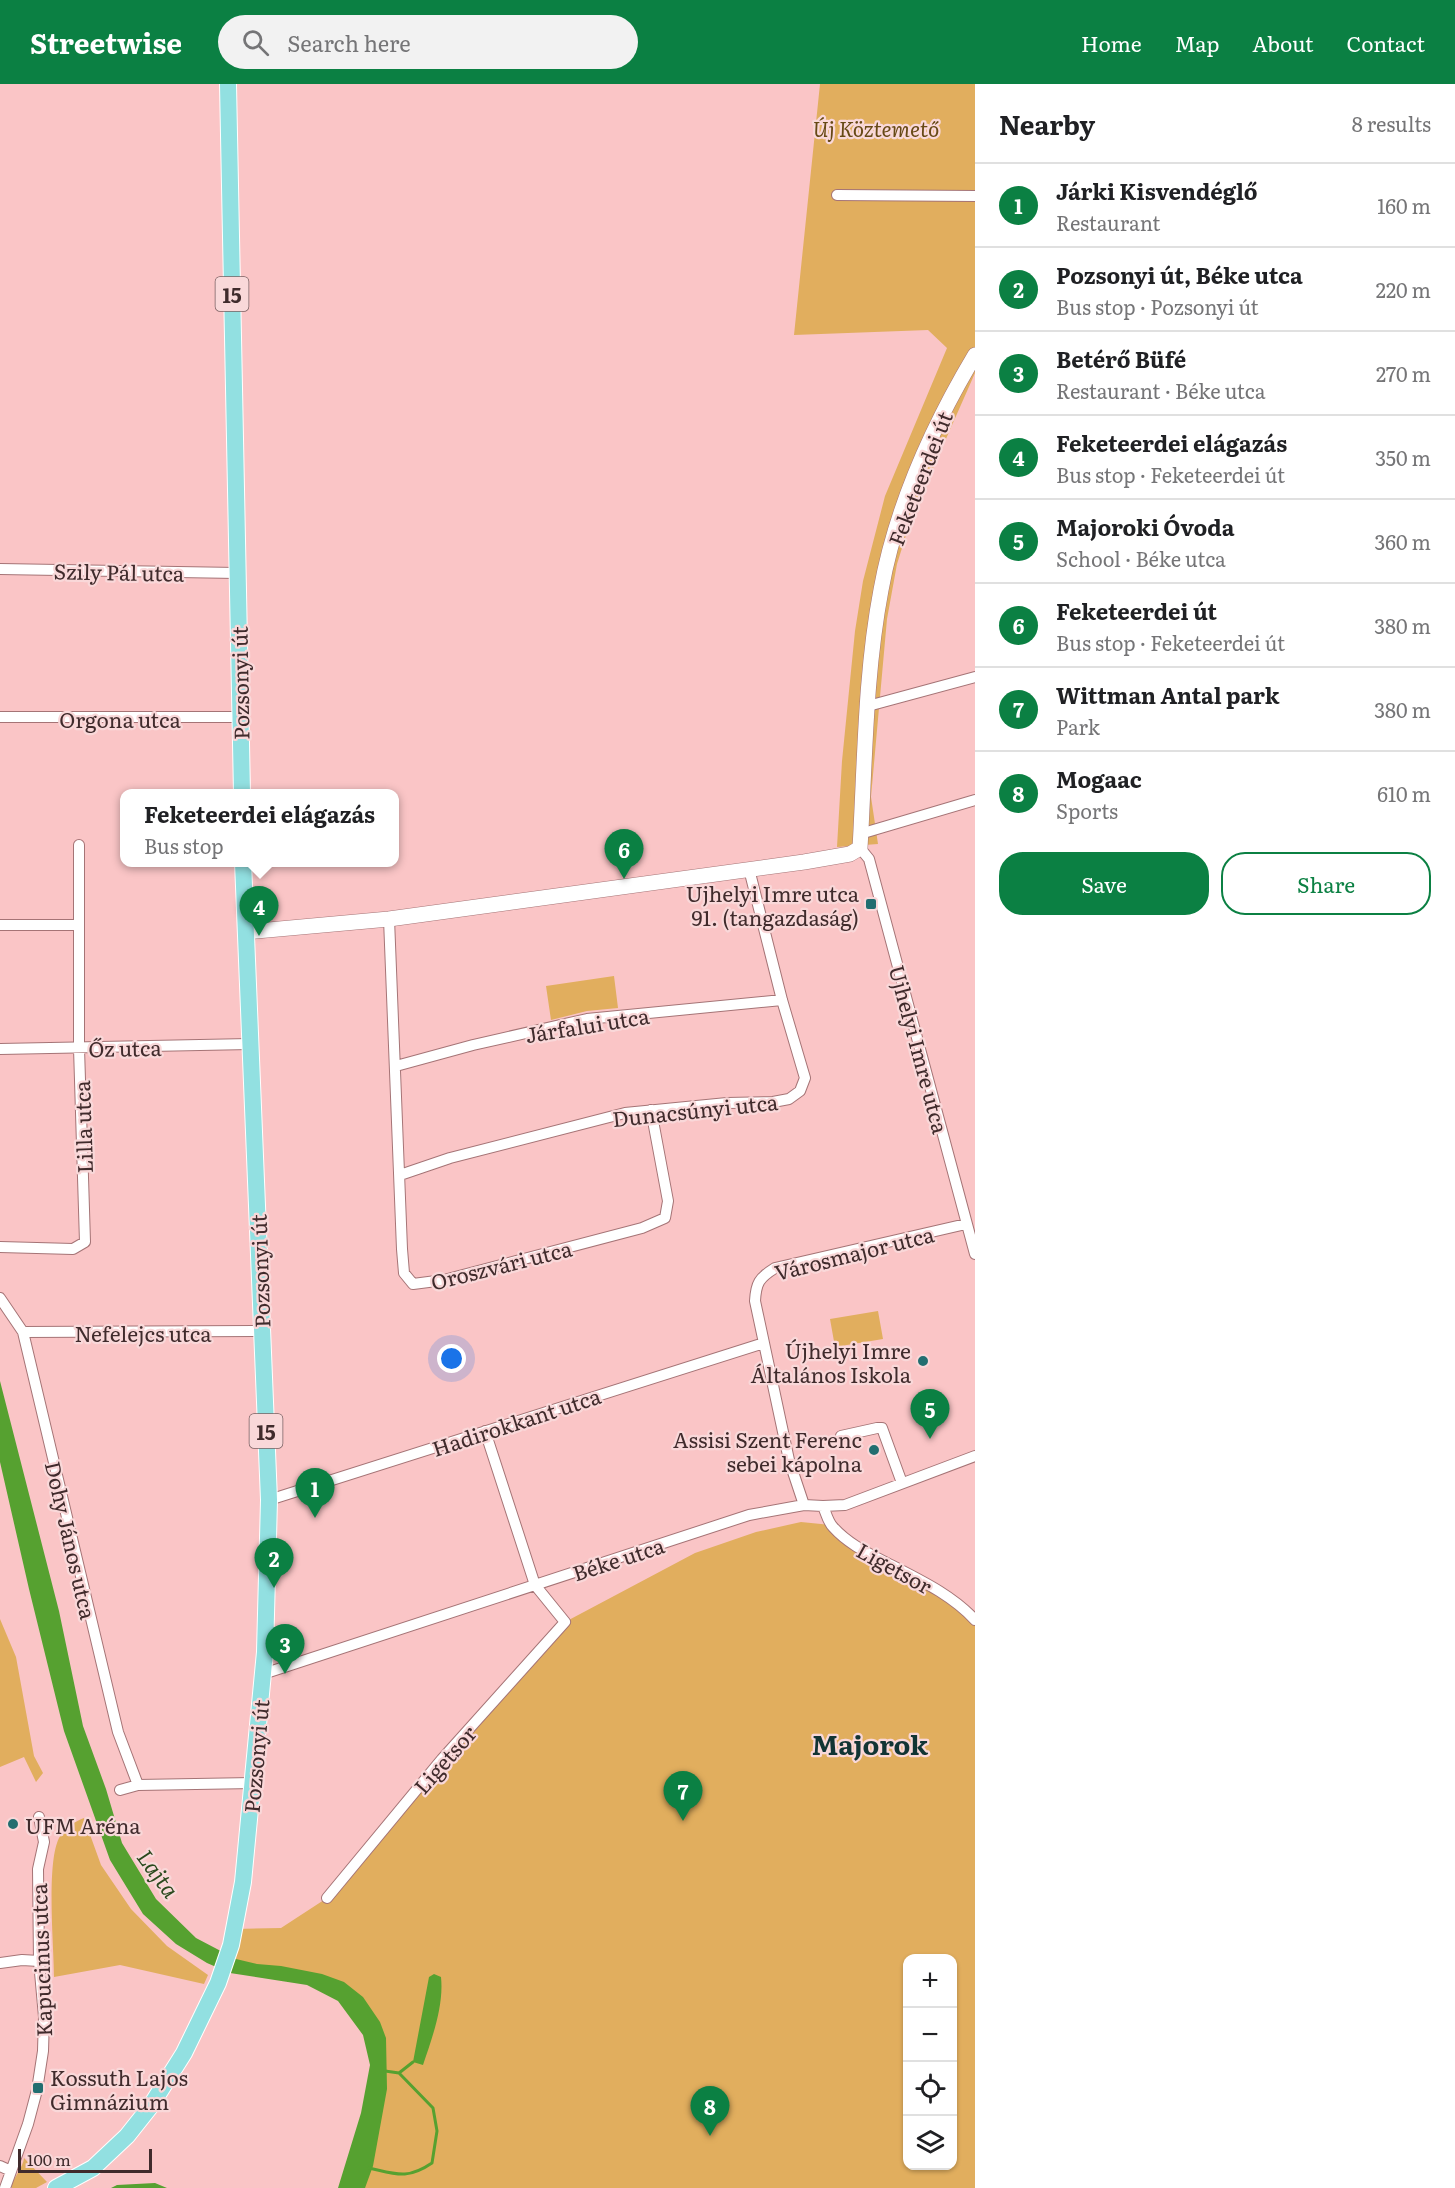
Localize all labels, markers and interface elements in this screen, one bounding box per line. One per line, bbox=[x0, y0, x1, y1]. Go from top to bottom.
search box bbox=[218, 15, 638, 69]
text: Streetwise bbox=[30, 21, 182, 63]
icon: search bbox=[239, 26, 272, 59]
text: Search here bbox=[287, 26, 411, 59]
text: Home bbox=[1081, 27, 1142, 58]
text: Map bbox=[1175, 27, 1219, 58]
text: About bbox=[1252, 27, 1314, 58]
text: Contact bbox=[1347, 27, 1425, 58]
text: Nearby bbox=[999, 104, 1095, 143]
text: 8 results bbox=[1352, 108, 1431, 138]
park label: Új Köztemető bbox=[813, 112, 939, 143]
text: Járki Kisvendéglő bbox=[1056, 174, 1258, 207]
text: 1 bbox=[1014, 190, 1023, 220]
text: 160 m bbox=[1377, 190, 1431, 220]
text: Restaurant bbox=[1056, 207, 1160, 237]
text: Pozsonyi út, Béke utca bbox=[1056, 258, 1303, 291]
text: 2 bbox=[1013, 274, 1024, 304]
text: 220 m bbox=[1376, 274, 1431, 304]
road number: 15 bbox=[216, 277, 248, 311]
text: Bus stop · Pozsonyi út bbox=[1056, 291, 1259, 321]
text: Betérő Büfé bbox=[1056, 342, 1186, 375]
text: 3 bbox=[1013, 358, 1024, 388]
text: 270 m bbox=[1376, 358, 1431, 388]
text: Restaurant · Béke utca bbox=[1056, 375, 1266, 405]
street label: Feketeerdei út bbox=[879, 406, 959, 550]
text: Feketeerdei elágazás bbox=[1056, 426, 1287, 459]
text: 4 bbox=[1012, 442, 1025, 472]
text: 350 m bbox=[1375, 442, 1431, 472]
text: Bus stop · Feketeerdei út bbox=[1056, 459, 1285, 489]
text: Majoroki Óvoda bbox=[1056, 510, 1234, 543]
text: 5 bbox=[1013, 526, 1024, 556]
text: 360 m bbox=[1374, 526, 1431, 556]
text: School · Béke utca bbox=[1056, 543, 1226, 573]
street label: Szily Pál utca bbox=[53, 554, 185, 588]
text: Feketeerdei út bbox=[1056, 594, 1217, 627]
text: 6 bbox=[1013, 610, 1024, 640]
text: 380 m bbox=[1374, 610, 1431, 640]
street label: Pozsonyi út bbox=[222, 625, 255, 740]
text: Bus stop · Feketeerdei út bbox=[1056, 627, 1285, 657]
text: Wittman Antal park bbox=[1056, 678, 1279, 711]
text: 7 bbox=[1013, 694, 1024, 724]
text: 380 m bbox=[1374, 694, 1431, 724]
street label: Orgona utca bbox=[59, 703, 181, 734]
text: Park bbox=[1056, 711, 1100, 741]
text: Mogaac bbox=[1056, 762, 1142, 795]
text: 8 bbox=[1013, 778, 1024, 808]
text: 610 m bbox=[1377, 778, 1431, 808]
popup bbox=[120, 789, 399, 867]
text: Sports bbox=[1056, 795, 1118, 825]
text: Feketeerdei elágazás bbox=[144, 797, 375, 830]
text: Bus stop bbox=[144, 830, 224, 860]
pin: 6 bbox=[604, 830, 644, 879]
button: Save bbox=[999, 852, 1209, 915]
button: Share bbox=[1221, 852, 1431, 915]
place label: Ujhelyi Imre utca 91. (tangazdaság) bbox=[686, 877, 860, 932]
pin: 4 bbox=[240, 886, 278, 936]
marker: Ujhelyi Imre utca 91. (tangazdaság) bbox=[864, 897, 878, 911]
street label: Ujhelyi Imre utca bbox=[883, 961, 958, 1137]
street label: Járfalui utca bbox=[523, 999, 652, 1049]
street label: Őz utca bbox=[88, 1031, 163, 1063]
street label: Lilla utca bbox=[65, 1079, 99, 1174]
street label: Dunacsúnyi utca bbox=[611, 1085, 780, 1133]
street label: Pozsonyi út bbox=[242, 1213, 276, 1328]
street label: Városmajor utca bbox=[771, 1217, 938, 1287]
street label: Oroszvári utca bbox=[427, 1231, 576, 1297]
street label: Nefelejcs utca bbox=[74, 1317, 212, 1348]
place label: Újhelyi Imre Általános Iskola bbox=[751, 1334, 912, 1389]
your location bbox=[437, 1344, 466, 1373]
marker: Újhelyi Imre Általános Iskola bbox=[916, 1354, 930, 1368]
street label: Hadirokkant utca bbox=[428, 1379, 605, 1463]
pin: 5 bbox=[910, 1390, 950, 1439]
road number: 15 bbox=[250, 1414, 282, 1448]
place label: Assisi Szent Ferenc sebei kápolna bbox=[673, 1423, 863, 1478]
marker: Assisi Szent Ferenc sebei kápolna bbox=[867, 1443, 881, 1457]
street label: Dohy János utca bbox=[39, 1458, 105, 1623]
pin: 1 bbox=[296, 1468, 334, 1518]
street label: Béke utca bbox=[568, 1528, 669, 1587]
street label: Ligetsor bbox=[852, 1534, 938, 1600]
pin: 2 bbox=[254, 1538, 294, 1588]
pin: 3 bbox=[266, 1624, 304, 1674]
street label: Pozsonyi út bbox=[235, 1697, 275, 1814]
street label: Ligetsor bbox=[405, 1718, 483, 1800]
district label: Majorok bbox=[812, 1723, 929, 1763]
pin: 7 bbox=[664, 1772, 702, 1821]
place label: UFM Aréna bbox=[25, 1809, 141, 1840]
marker: UFM Aréna bbox=[6, 1817, 20, 1831]
water label: Lajta bbox=[130, 1842, 188, 1904]
street label: Kapucinus utca bbox=[22, 1882, 58, 2037]
map controls bbox=[903, 1954, 957, 2170]
button: + bbox=[903, 1954, 957, 2008]
button: − bbox=[903, 2008, 957, 2062]
place label: Kossuth Lajos Gimnázium bbox=[50, 2061, 188, 2116]
button: locate bbox=[903, 2062, 957, 2116]
marker: Kossuth Lajos Gimnázium bbox=[31, 2081, 45, 2095]
pin: 8 bbox=[690, 2086, 730, 2136]
button: layers bbox=[903, 2116, 957, 2170]
scale bar bbox=[18, 2146, 152, 2174]
text: 100 m bbox=[27, 2147, 71, 2171]

